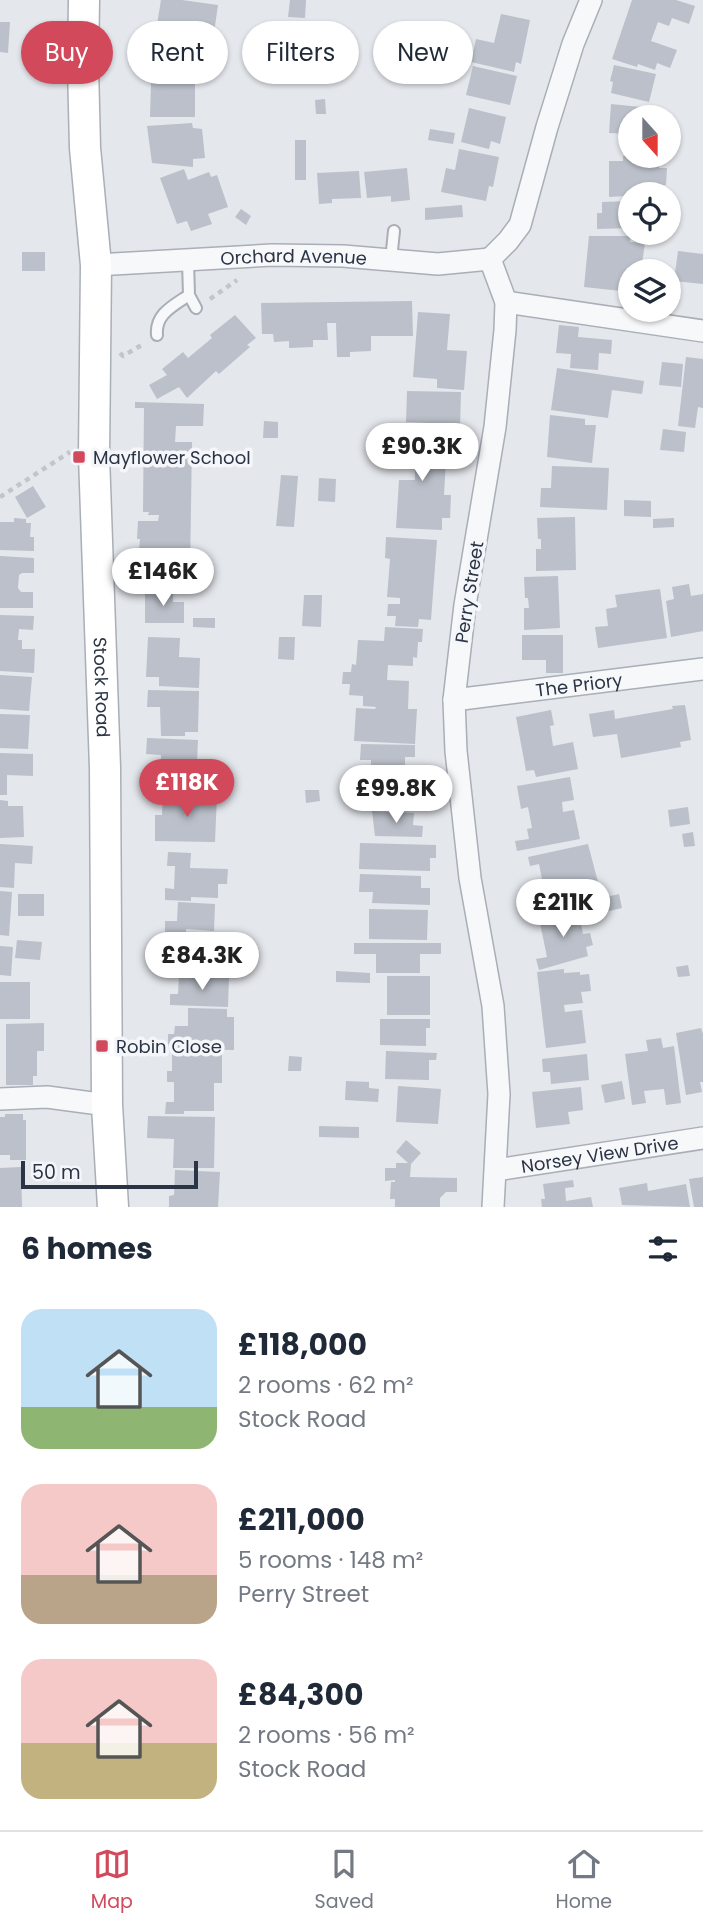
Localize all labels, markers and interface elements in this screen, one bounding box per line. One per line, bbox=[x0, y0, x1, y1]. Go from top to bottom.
chip: Buy bbox=[21, 21, 113, 84]
chip: Rent bbox=[127, 21, 228, 84]
chip: Filters bbox=[242, 21, 359, 84]
chip: New bbox=[373, 21, 473, 84]
north arrow bbox=[618, 105, 681, 168]
map controls bbox=[618, 105, 681, 322]
button: locate bbox=[618, 182, 681, 245]
street label: Orchard Avenue bbox=[220, 242, 368, 270]
button: layers bbox=[618, 259, 681, 322]
pin: £90.3K bbox=[365, 424, 479, 483]
text: £90.3K bbox=[382, 430, 462, 462]
place label: Mayflower School bbox=[93, 445, 251, 470]
marker: Mayflower School bbox=[71, 449, 87, 465]
street label: Perry Street bbox=[449, 539, 489, 645]
pin: £146K bbox=[114, 548, 212, 608]
text: £146K bbox=[128, 555, 198, 587]
street label: Stock Road bbox=[88, 637, 116, 738]
street label: The Priory bbox=[534, 667, 624, 702]
pin: £118K bbox=[138, 760, 236, 819]
text: £118K bbox=[155, 766, 219, 798]
pin: £99.8K bbox=[339, 766, 453, 825]
text: £99.8K bbox=[356, 772, 436, 804]
pin: £211K bbox=[514, 880, 612, 939]
text: £211K bbox=[532, 886, 594, 918]
pin: £84.3K bbox=[145, 932, 259, 992]
text: £84.3K bbox=[161, 939, 243, 971]
place label: Robin Close bbox=[116, 1034, 222, 1059]
marker: Robin Close bbox=[94, 1038, 110, 1054]
street label: Norsey View Drive bbox=[519, 1129, 680, 1178]
scale bar bbox=[21, 1158, 198, 1190]
text: 50 m bbox=[32, 1159, 81, 1186]
text: 6 homes bbox=[21, 1227, 153, 1270]
icon: filters bbox=[644, 1230, 682, 1268]
text: £118,000 bbox=[238, 1323, 367, 1366]
icon: home bbox=[77, 1337, 161, 1421]
text: 2 rooms · 62 m² bbox=[238, 1369, 414, 1401]
text: Stock Road bbox=[238, 1403, 366, 1435]
text: £211,000 bbox=[238, 1498, 365, 1541]
icon: home bbox=[77, 1512, 161, 1596]
text: 5 rooms · 148 m² bbox=[238, 1544, 423, 1576]
text: Perry Street bbox=[238, 1578, 369, 1610]
text: £84,300 bbox=[238, 1673, 364, 1716]
icon: home bbox=[77, 1687, 161, 1771]
text: 2 rooms · 56 m² bbox=[238, 1719, 415, 1751]
text: Stock Road bbox=[238, 1753, 366, 1785]
tab: Map bbox=[91, 1845, 133, 1916]
tab: Saved bbox=[315, 1845, 374, 1916]
tab: Home bbox=[555, 1845, 612, 1916]

